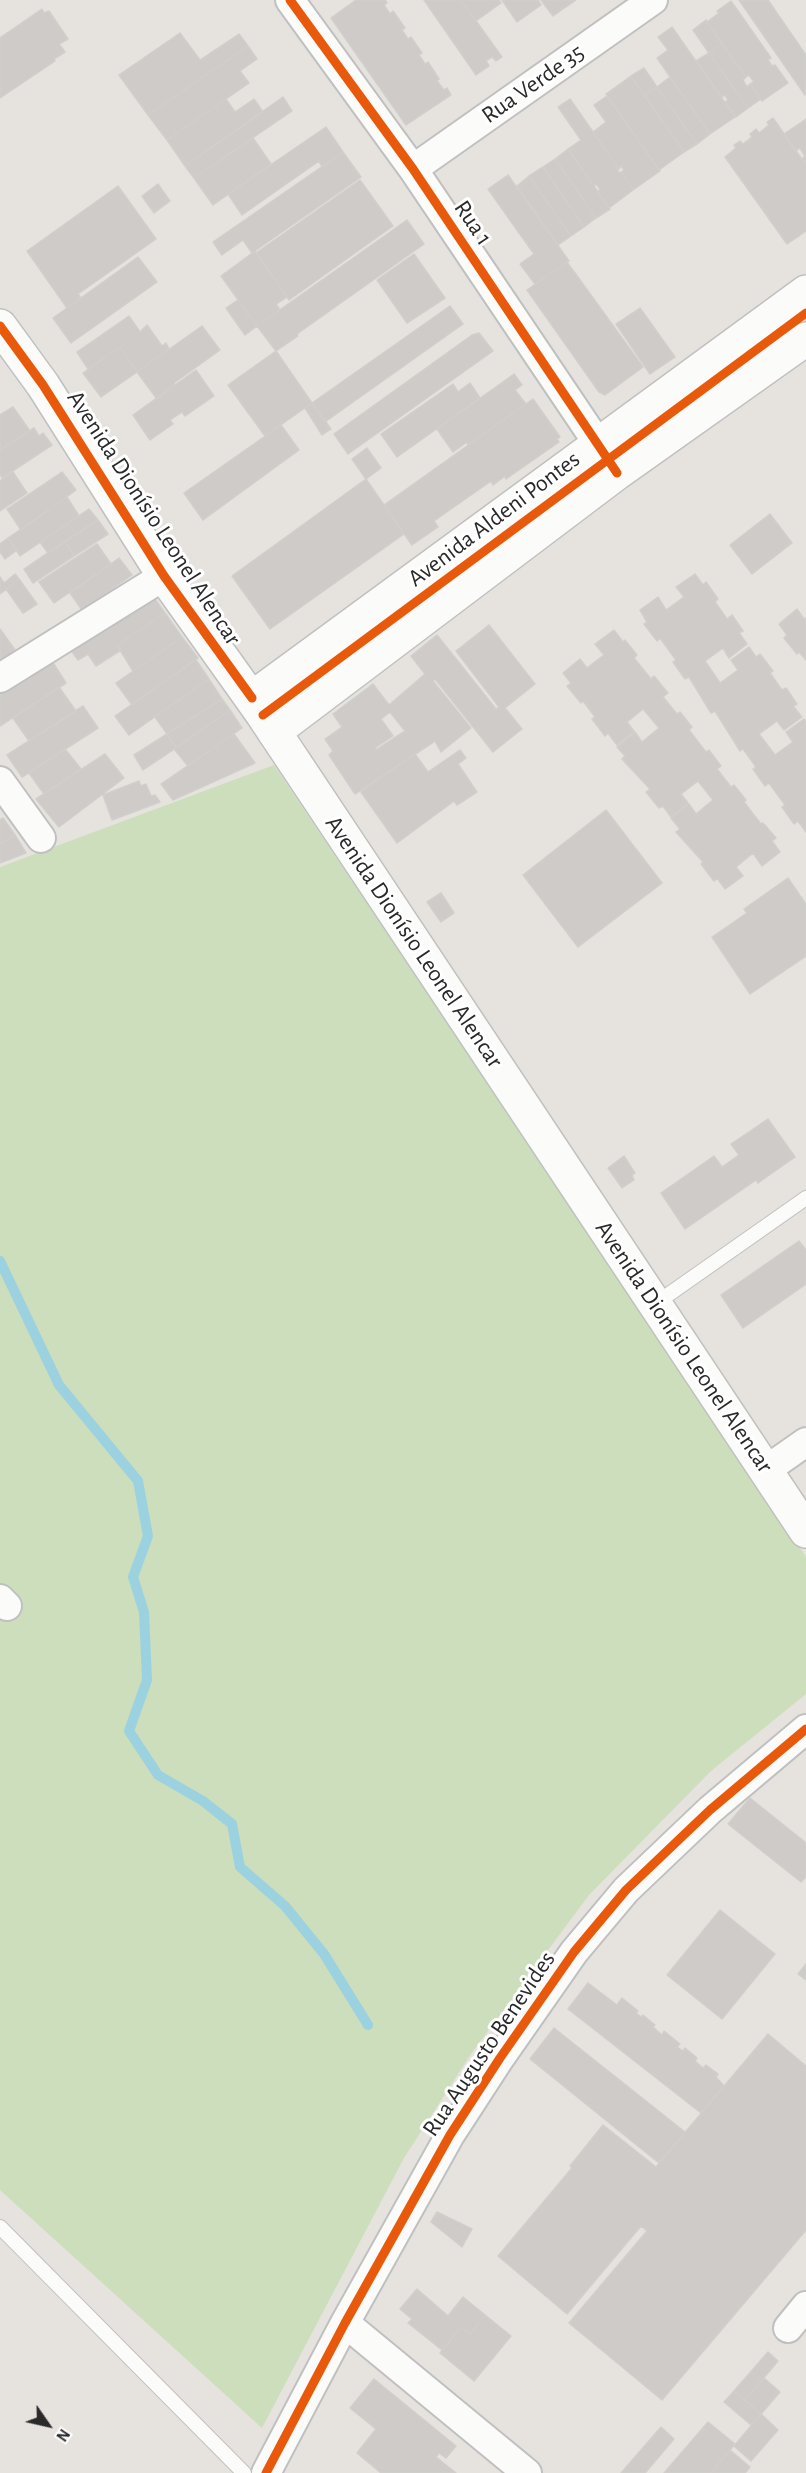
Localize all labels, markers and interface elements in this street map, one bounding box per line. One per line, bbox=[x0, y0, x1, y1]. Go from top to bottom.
street label: Rua Verde 35 bbox=[476, 38, 590, 130]
street label: Rua 1 bbox=[448, 195, 498, 251]
street label: Avenida Dionísio Leonel Alencar bbox=[61, 385, 247, 651]
street label: Avenida Aldeni Pontes bbox=[402, 445, 586, 593]
street label: Avenida Dionísio Leonel Alencar bbox=[319, 810, 509, 1074]
street label: Avenida Dionísio Leonel Alencar bbox=[589, 1215, 779, 1479]
street label: Rua Augusto Benevides bbox=[416, 1946, 562, 2142]
north arrow bbox=[18, 2395, 78, 2455]
text: N bbox=[53, 2426, 73, 2444]

